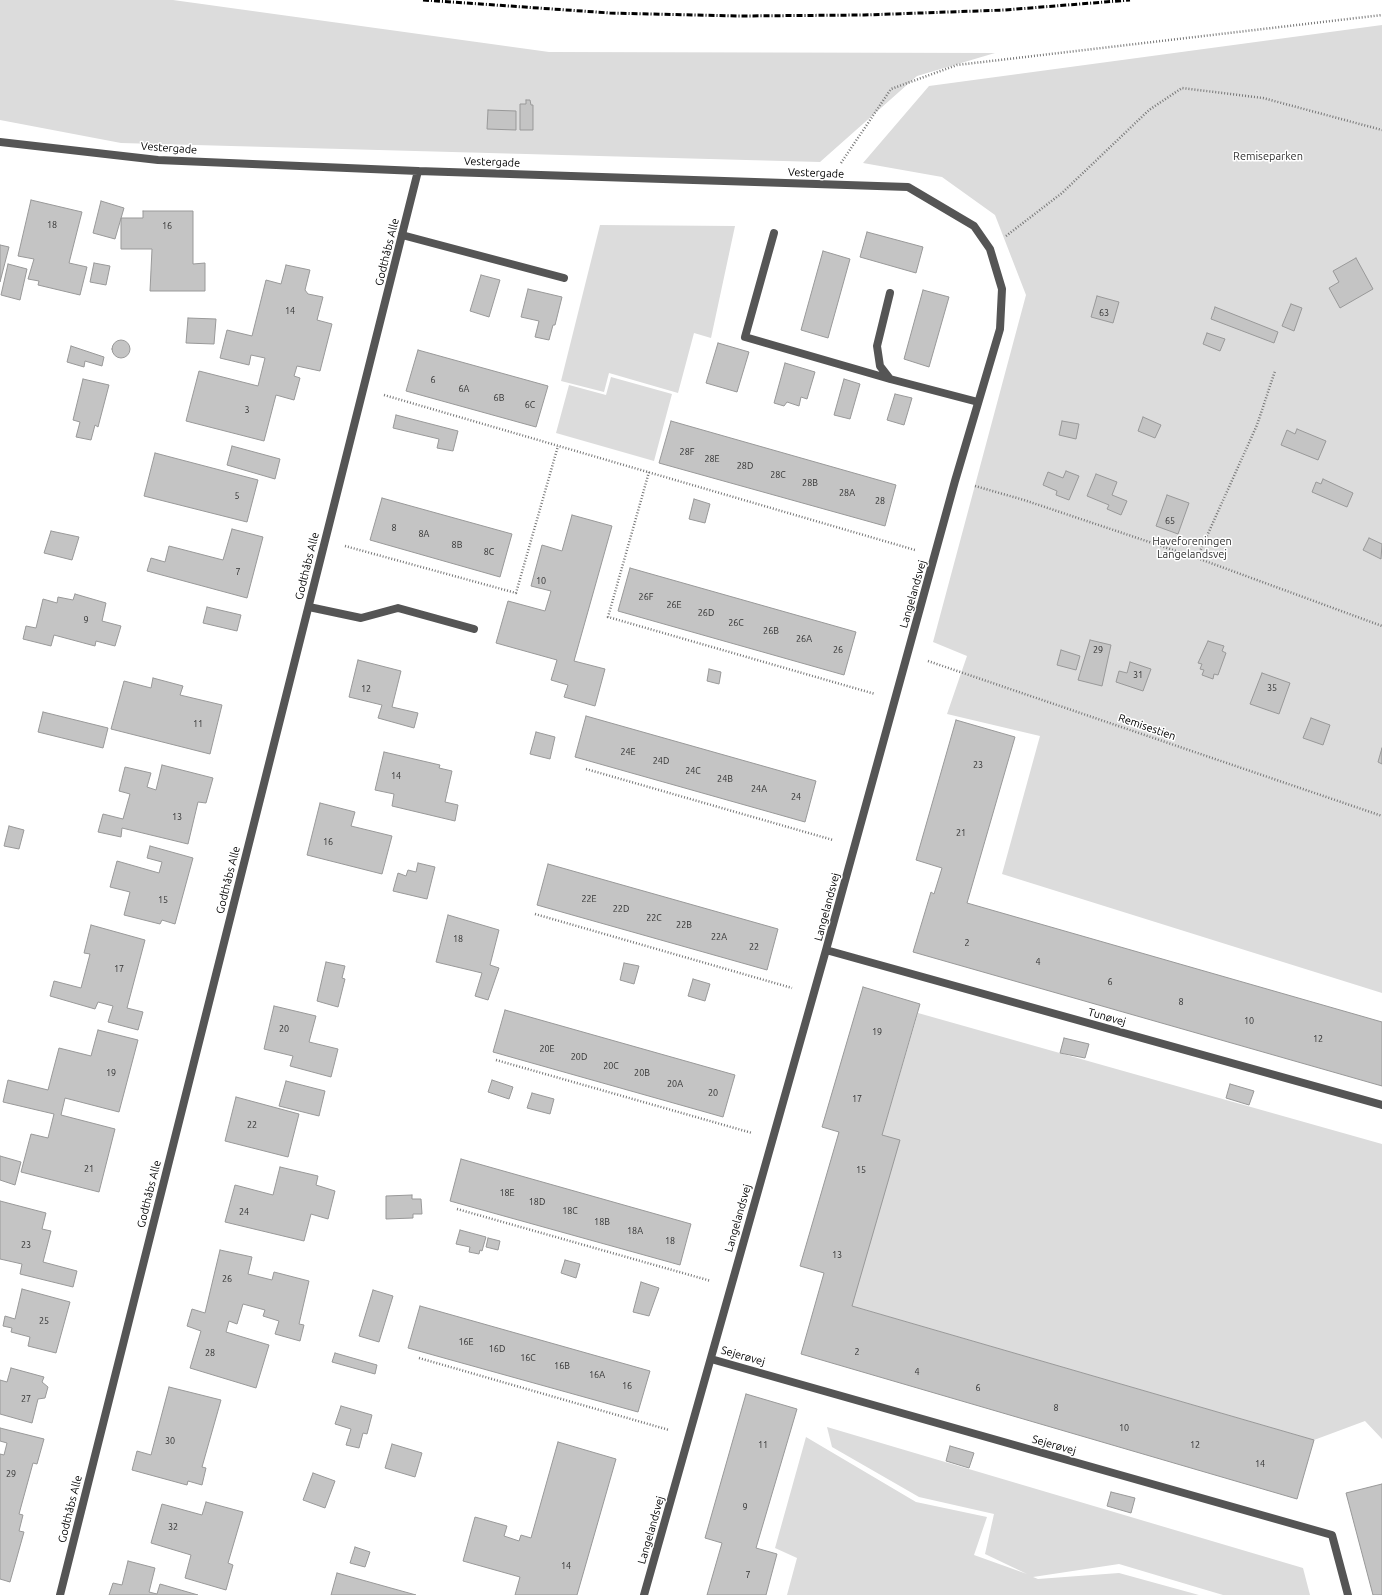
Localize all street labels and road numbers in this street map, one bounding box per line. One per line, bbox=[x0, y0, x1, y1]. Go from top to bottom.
street label: Vestergade bbox=[140, 139, 198, 157]
street label: Vestergade bbox=[464, 154, 520, 170]
street label: Vestergade bbox=[788, 165, 844, 181]
street label: Godthåbs Alle bbox=[372, 217, 402, 287]
street label: Godthåbs Alle bbox=[292, 531, 322, 601]
street label: Langelandsvej bbox=[897, 558, 929, 630]
street label: Remisestien bbox=[1116, 711, 1178, 743]
street label: Godthåbs Alle bbox=[213, 845, 243, 915]
street label: Langelandsvej bbox=[812, 871, 842, 943]
street label: Tunøvej bbox=[1086, 1005, 1128, 1029]
street label: Godthåbs Alle bbox=[134, 1159, 164, 1229]
street label: Langelandsvej bbox=[722, 1182, 754, 1254]
street label: Sejerøvej bbox=[719, 1343, 767, 1369]
street label: Sejerøvej bbox=[1030, 1432, 1078, 1458]
street label: Godthåbs Alle bbox=[55, 1474, 85, 1544]
street label: Langelandsvej bbox=[635, 1494, 667, 1566]

